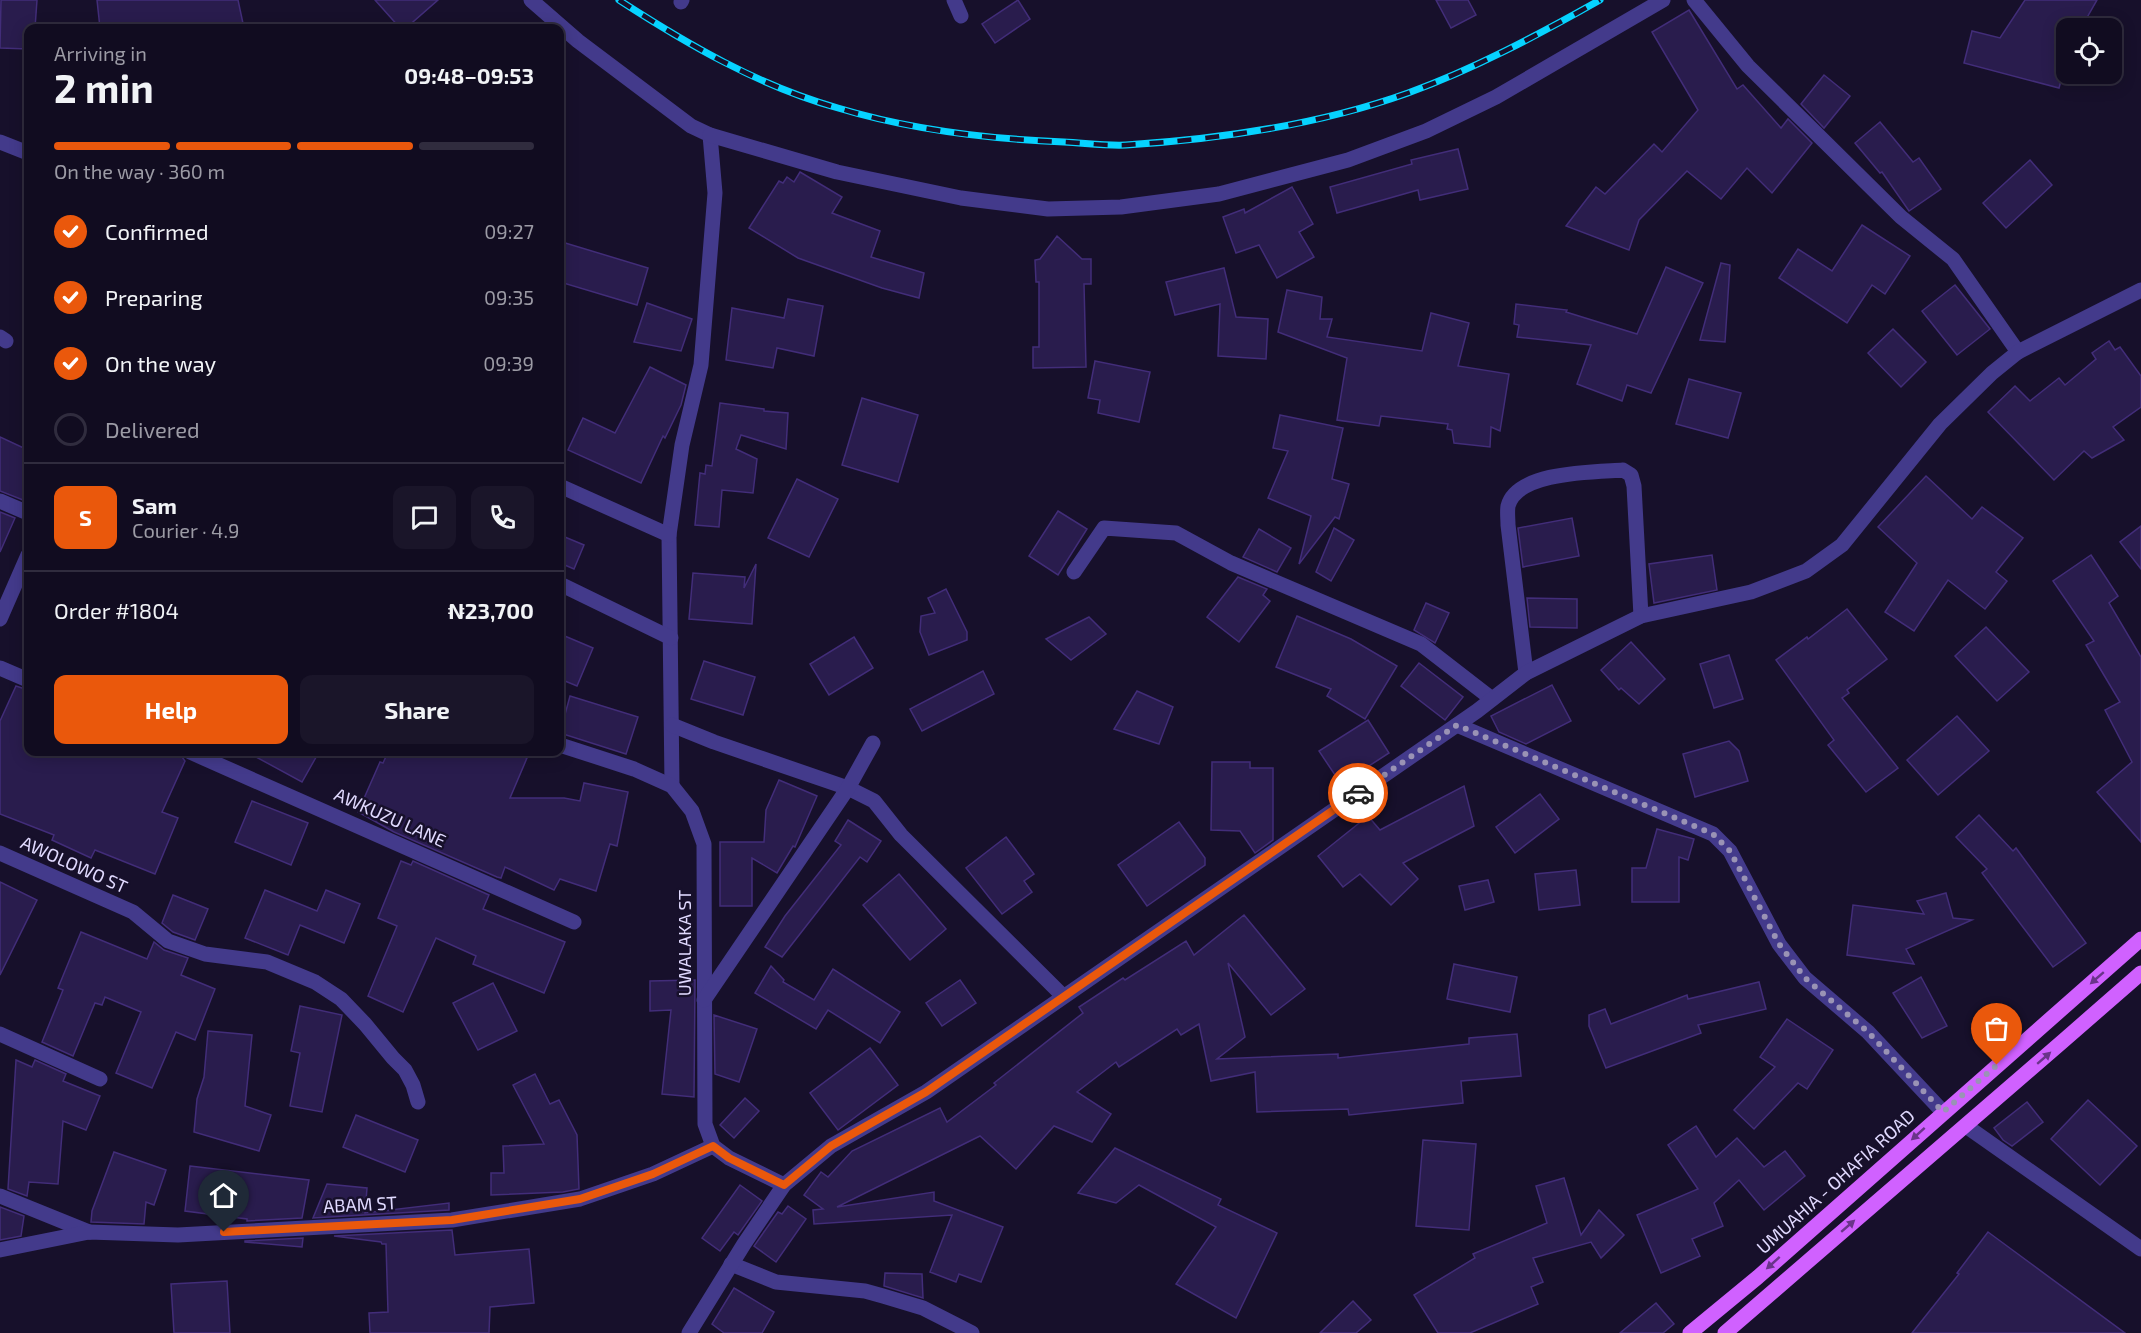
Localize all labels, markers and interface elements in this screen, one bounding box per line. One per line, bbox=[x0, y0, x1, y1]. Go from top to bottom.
map controls bbox=[2056, 18, 2122, 84]
button: locate bbox=[2056, 18, 2122, 84]
text: Arriving in bbox=[54, 41, 147, 65]
text: 09:48–09:53 bbox=[404, 62, 534, 88]
text: 2 min bbox=[54, 64, 154, 111]
text: On the way · 360 m bbox=[54, 159, 225, 183]
icon: check bbox=[54, 215, 87, 248]
text: Confirmed bbox=[105, 218, 209, 244]
text: 09:27 bbox=[484, 219, 534, 243]
icon: check bbox=[54, 281, 87, 314]
text: Preparing bbox=[105, 284, 203, 310]
text: 09:35 bbox=[484, 285, 534, 309]
icon: check bbox=[54, 347, 87, 380]
text: On the way bbox=[105, 350, 216, 376]
text: 09:39 bbox=[483, 351, 534, 375]
text: Delivered bbox=[105, 416, 200, 442]
button: chat bbox=[393, 486, 456, 549]
button: phone bbox=[471, 486, 534, 549]
text: Sam bbox=[132, 492, 177, 518]
text: S bbox=[79, 504, 92, 530]
text: Courier · 4.9 bbox=[132, 518, 239, 542]
text: Order #1804 bbox=[54, 597, 179, 623]
text: ₦23,700 bbox=[448, 597, 534, 623]
button: Help bbox=[54, 675, 288, 744]
button: Share bbox=[300, 675, 534, 744]
courier bbox=[1328, 763, 1388, 823]
icon: car bbox=[1342, 777, 1375, 810]
street label: AWKUZU LANE bbox=[331, 783, 450, 852]
street label: AWOLOWO ST bbox=[18, 831, 132, 898]
street label: UWALAKA ST bbox=[673, 889, 695, 996]
one-way arrow bbox=[2090, 971, 2105, 984]
pin bbox=[1971, 1003, 2022, 1065]
icon: bag bbox=[1980, 1012, 2013, 1045]
one-way arrow bbox=[2036, 1052, 2051, 1065]
street label: UMUAHIA - OHAFIA ROAD bbox=[1752, 1104, 1919, 1258]
one-way arrow bbox=[1911, 1127, 1926, 1141]
pin bbox=[198, 1170, 249, 1232]
icon: home bbox=[207, 1179, 240, 1212]
street label: ABAM ST bbox=[322, 1191, 398, 1217]
one-way arrow bbox=[1840, 1220, 1855, 1233]
one-way arrow bbox=[1765, 1257, 1781, 1270]

